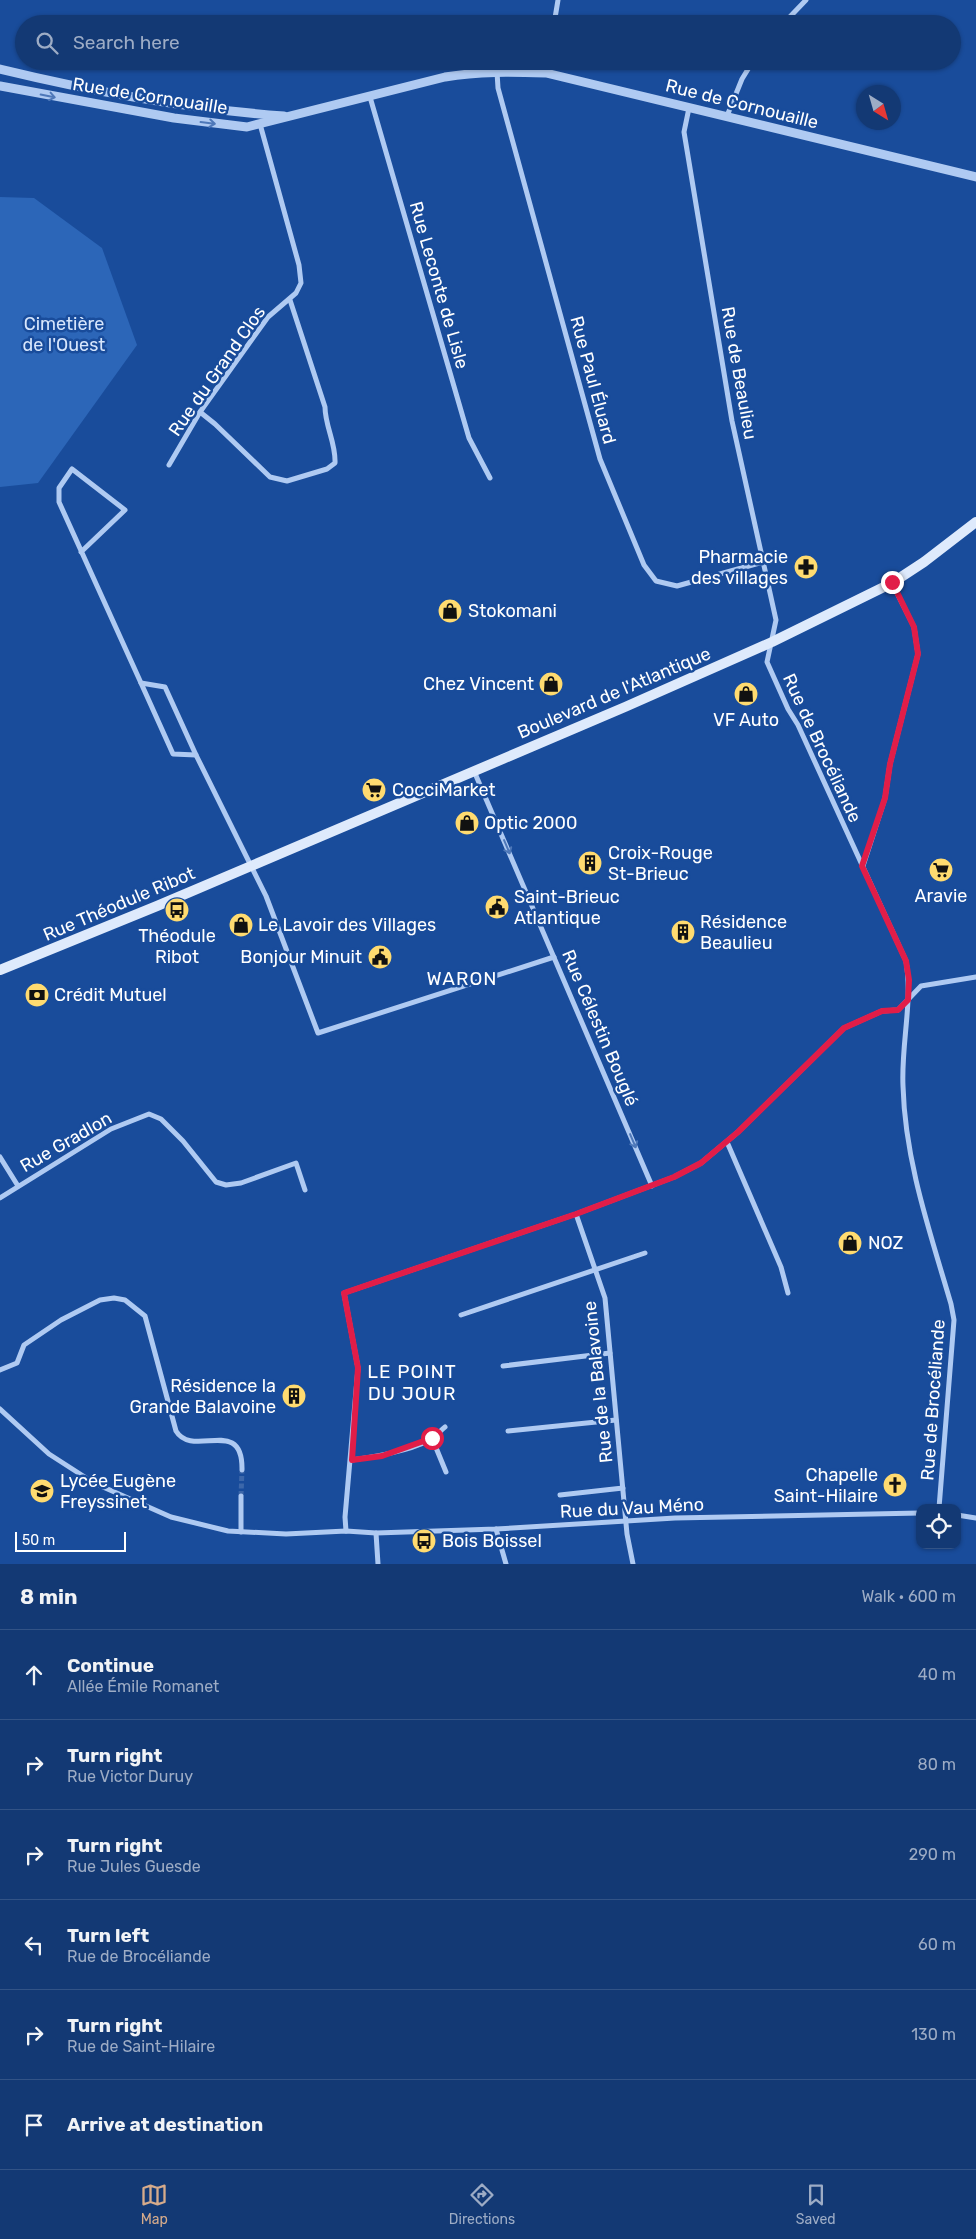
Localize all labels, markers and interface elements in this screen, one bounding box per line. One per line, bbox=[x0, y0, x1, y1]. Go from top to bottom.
search box bbox=[15, 15, 961, 70]
icon: search bbox=[33, 29, 61, 57]
text: Search here bbox=[73, 31, 180, 54]
street label: Rue de Cornouaille bbox=[71, 73, 229, 119]
street label: Rue de Cornouaille bbox=[663, 74, 821, 134]
north arrow bbox=[856, 85, 901, 130]
one-way arrow bbox=[39, 91, 55, 101]
one-way arrow bbox=[200, 118, 216, 128]
street label: Rue Leconte de Lisle bbox=[405, 199, 473, 371]
street label: Rue du Grand Clos bbox=[164, 302, 270, 440]
street label: Rue de Beaulieu bbox=[716, 305, 762, 441]
park label: Cimetière de l'Ouest bbox=[23, 313, 105, 356]
street label: Rue Paul Éluard bbox=[565, 314, 621, 446]
place label: Pharmacie des villages bbox=[691, 546, 788, 589]
pharmacy icon: Pharmacie des villages bbox=[793, 554, 819, 580]
route end bbox=[881, 571, 904, 594]
shop icon: Stokomani bbox=[437, 598, 463, 624]
place label: Stokomani bbox=[468, 600, 557, 622]
street label: Boulevard de l'Atlantique bbox=[514, 642, 714, 744]
street label: Rue de Brocéliande bbox=[778, 670, 866, 826]
shop icon: Chez Vincent bbox=[538, 671, 564, 697]
place label: Chez Vincent bbox=[423, 673, 534, 695]
shop icon: VF Auto bbox=[733, 681, 759, 707]
place label: VF Auto bbox=[713, 709, 779, 731]
supermarket icon: CocciMarket bbox=[361, 777, 387, 803]
place label: CocciMarket bbox=[392, 779, 496, 801]
shop icon: Optic 2000 bbox=[454, 810, 480, 836]
place label: Optic 2000 bbox=[484, 812, 577, 834]
one-way arrow bbox=[503, 839, 513, 854]
place label: Croix-Rouge St-Brieuc bbox=[608, 842, 713, 885]
building icon: Croix-Rouge St-Brieuc bbox=[577, 850, 603, 876]
supermarket icon: Aravie bbox=[928, 857, 954, 883]
street label: Rue Théodule Ribot bbox=[40, 862, 198, 946]
place label: Aravie bbox=[915, 885, 967, 907]
place label: Saint-Brieuc Atlantique bbox=[514, 886, 620, 929]
public building icon: Saint-Brieuc Atlantique bbox=[484, 894, 510, 920]
bus stop icon: Théodule Ribot bbox=[164, 897, 190, 923]
place label: Résidence Beaulieu bbox=[700, 911, 787, 954]
shop icon: Le Lavoir des Villages bbox=[228, 912, 254, 938]
place label: Le Lavoir des Villages bbox=[258, 914, 436, 936]
building icon: Résidence Beaulieu bbox=[670, 919, 696, 945]
place label: Théodule Ribot bbox=[138, 925, 216, 968]
public building icon: Bonjour Minuit bbox=[367, 944, 393, 970]
place label: Bonjour Minuit bbox=[240, 946, 362, 968]
street label: Rue Célestin Bouglé bbox=[557, 946, 643, 1110]
district label: WARON bbox=[427, 967, 497, 990]
bank icon: Crédit Mutuel bbox=[24, 982, 50, 1008]
place label: Crédit Mutuel bbox=[54, 984, 167, 1006]
street label: Rue Gradlon bbox=[16, 1107, 116, 1177]
one-way arrow bbox=[629, 1133, 639, 1148]
shop icon: NOZ bbox=[837, 1230, 863, 1256]
place label: NOZ bbox=[868, 1232, 904, 1254]
street label: Rue de la Balavoine bbox=[579, 1300, 617, 1464]
street label: Rue de Brocéliande bbox=[916, 1319, 950, 1481]
district label: LE POINT DU JOUR bbox=[367, 1360, 457, 1405]
place label: Résidence la Grande Balavoine bbox=[130, 1375, 276, 1418]
building icon: Résidence la Grande Balavoine bbox=[281, 1383, 307, 1409]
route start bbox=[421, 1427, 444, 1450]
place label: Chapelle Saint-Hilaire bbox=[774, 1464, 878, 1507]
place label: Lycée Eugène Freyssinet bbox=[60, 1470, 176, 1513]
church icon: Chapelle Saint-Hilaire bbox=[882, 1472, 908, 1498]
school or university icon: Lycée Eugène Freyssinet bbox=[29, 1478, 55, 1504]
street label: Rue du Vau Méno bbox=[559, 1493, 705, 1523]
map controls bbox=[916, 1504, 961, 1549]
button: locate bbox=[916, 1504, 961, 1549]
bus stop icon: Bois Boissel bbox=[411, 1528, 437, 1554]
scale bar bbox=[15, 1529, 126, 1552]
place label: Bois Boissel bbox=[442, 1530, 542, 1552]
text: 50 m bbox=[22, 1532, 55, 1549]
text: 8 min bbox=[20, 1584, 77, 1609]
text: Walk · 600 m bbox=[861, 1587, 956, 1606]
text: Continue bbox=[67, 1654, 154, 1677]
icon: ahead bbox=[20, 1661, 48, 1689]
text: 40 m bbox=[918, 1665, 956, 1684]
text: Allée Émile Romanet bbox=[67, 1677, 219, 1696]
text: Turn right bbox=[67, 1744, 162, 1767]
icon: right bbox=[20, 1751, 48, 1779]
text: 80 m bbox=[918, 1755, 956, 1774]
text: Rue Victor Duruy bbox=[67, 1767, 193, 1786]
text: Turn right bbox=[67, 1834, 162, 1857]
icon: right bbox=[20, 1841, 48, 1869]
text: 290 m bbox=[909, 1845, 956, 1864]
text: Rue Jules Guesde bbox=[67, 1857, 201, 1876]
text: Turn left bbox=[67, 1924, 149, 1947]
icon: left bbox=[20, 1931, 48, 1959]
text: 60 m bbox=[918, 1935, 956, 1954]
text: Rue de Brocéliande bbox=[67, 1947, 211, 1966]
text: Turn right bbox=[67, 2014, 162, 2037]
icon: right bbox=[20, 2021, 48, 2049]
text: 130 m bbox=[911, 2025, 956, 2044]
text: Rue de Saint-Hilaire bbox=[67, 2037, 215, 2056]
icon: arrive bbox=[20, 2111, 48, 2139]
text: Arrive at destination bbox=[67, 2113, 263, 2136]
tab: Map bbox=[140, 2181, 168, 2228]
tab: Directions bbox=[449, 2181, 515, 2228]
tab: Saved bbox=[796, 2181, 836, 2228]

